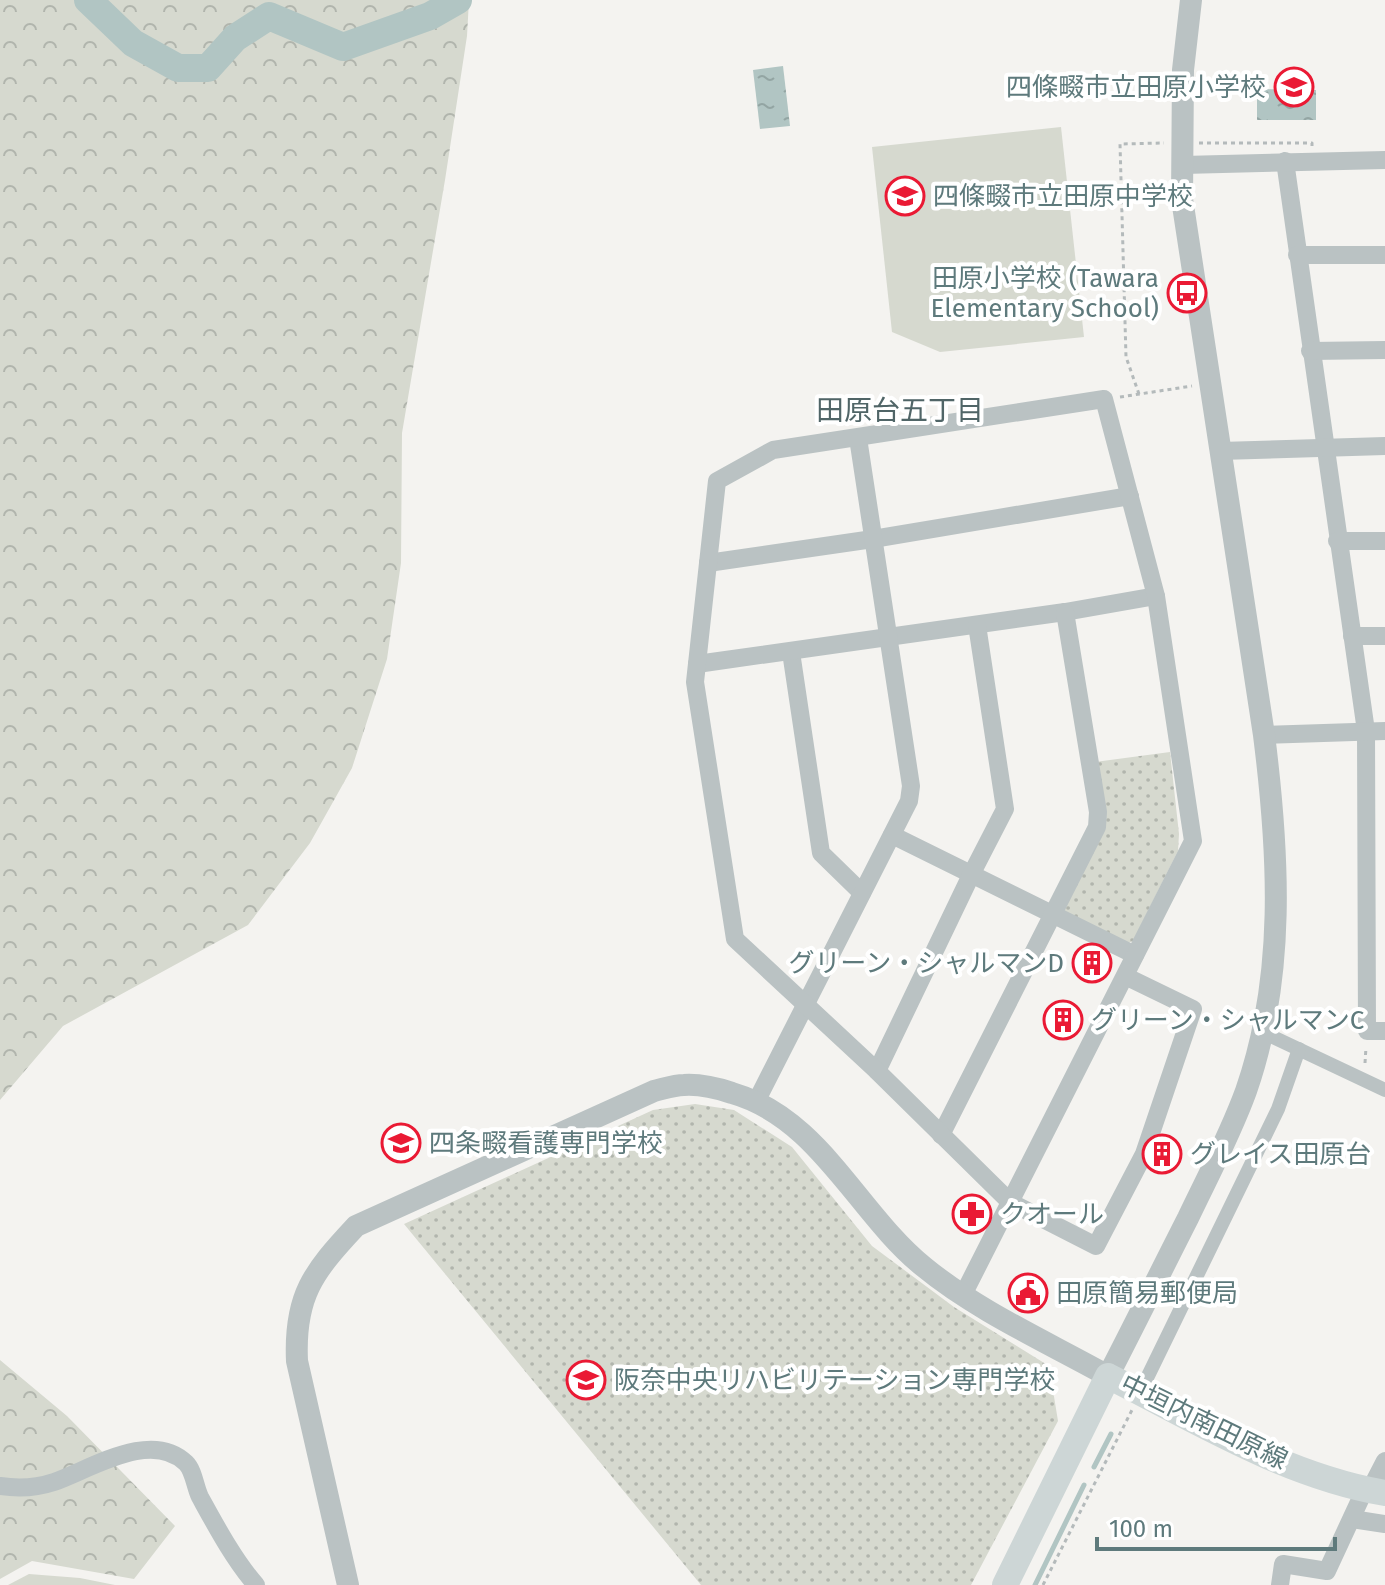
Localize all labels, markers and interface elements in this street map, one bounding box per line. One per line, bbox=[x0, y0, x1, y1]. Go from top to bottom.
school or university icon: 四條畷市立田原小学校 bbox=[1273, 66, 1315, 108]
place label: 四條畷市立田原小学校 bbox=[1006, 72, 1266, 103]
school or university icon: 四條畷市立田原中学校 bbox=[884, 175, 926, 217]
place label: 四條畷市立田原中学校 bbox=[933, 181, 1193, 212]
place label: 田原小学校 (Tawara Elementary School) bbox=[931, 263, 1159, 324]
bus stop icon: 田原小学校 (Tawara Elementary School) bbox=[1166, 272, 1208, 314]
district label: 田原台五丁目 bbox=[816, 394, 984, 427]
building icon: グリーン・シャルマンD bbox=[1071, 942, 1113, 984]
place label: グリーン・シャルマンD bbox=[789, 948, 1064, 979]
building icon: グリーン・シャルマンC bbox=[1042, 999, 1084, 1041]
place label: グリーン・シャルマンC bbox=[1091, 1005, 1365, 1036]
school or university icon: 四条畷看護専門学校 bbox=[380, 1122, 422, 1164]
place label: 四条畷看護専門学校 bbox=[429, 1128, 663, 1159]
building icon: グレイス田原台 bbox=[1141, 1133, 1183, 1175]
place label: グレイス田原台 bbox=[1190, 1139, 1371, 1170]
pharmacy icon: クオール bbox=[951, 1193, 993, 1235]
place label: クオール bbox=[1000, 1199, 1104, 1230]
public building icon: 田原簡易郵便局 bbox=[1007, 1272, 1049, 1314]
place label: 田原簡易郵便局 bbox=[1056, 1278, 1238, 1309]
school or university icon: 阪奈中央リハビリテーション専門学校 bbox=[565, 1359, 607, 1401]
place label: 阪奈中央リハビリテーション専門学校 bbox=[614, 1365, 1055, 1396]
street label: 中垣内南田原線 bbox=[1115, 1368, 1293, 1476]
scale bar bbox=[1097, 1501, 1335, 1551]
text: 100 m bbox=[1109, 1515, 1173, 1543]

